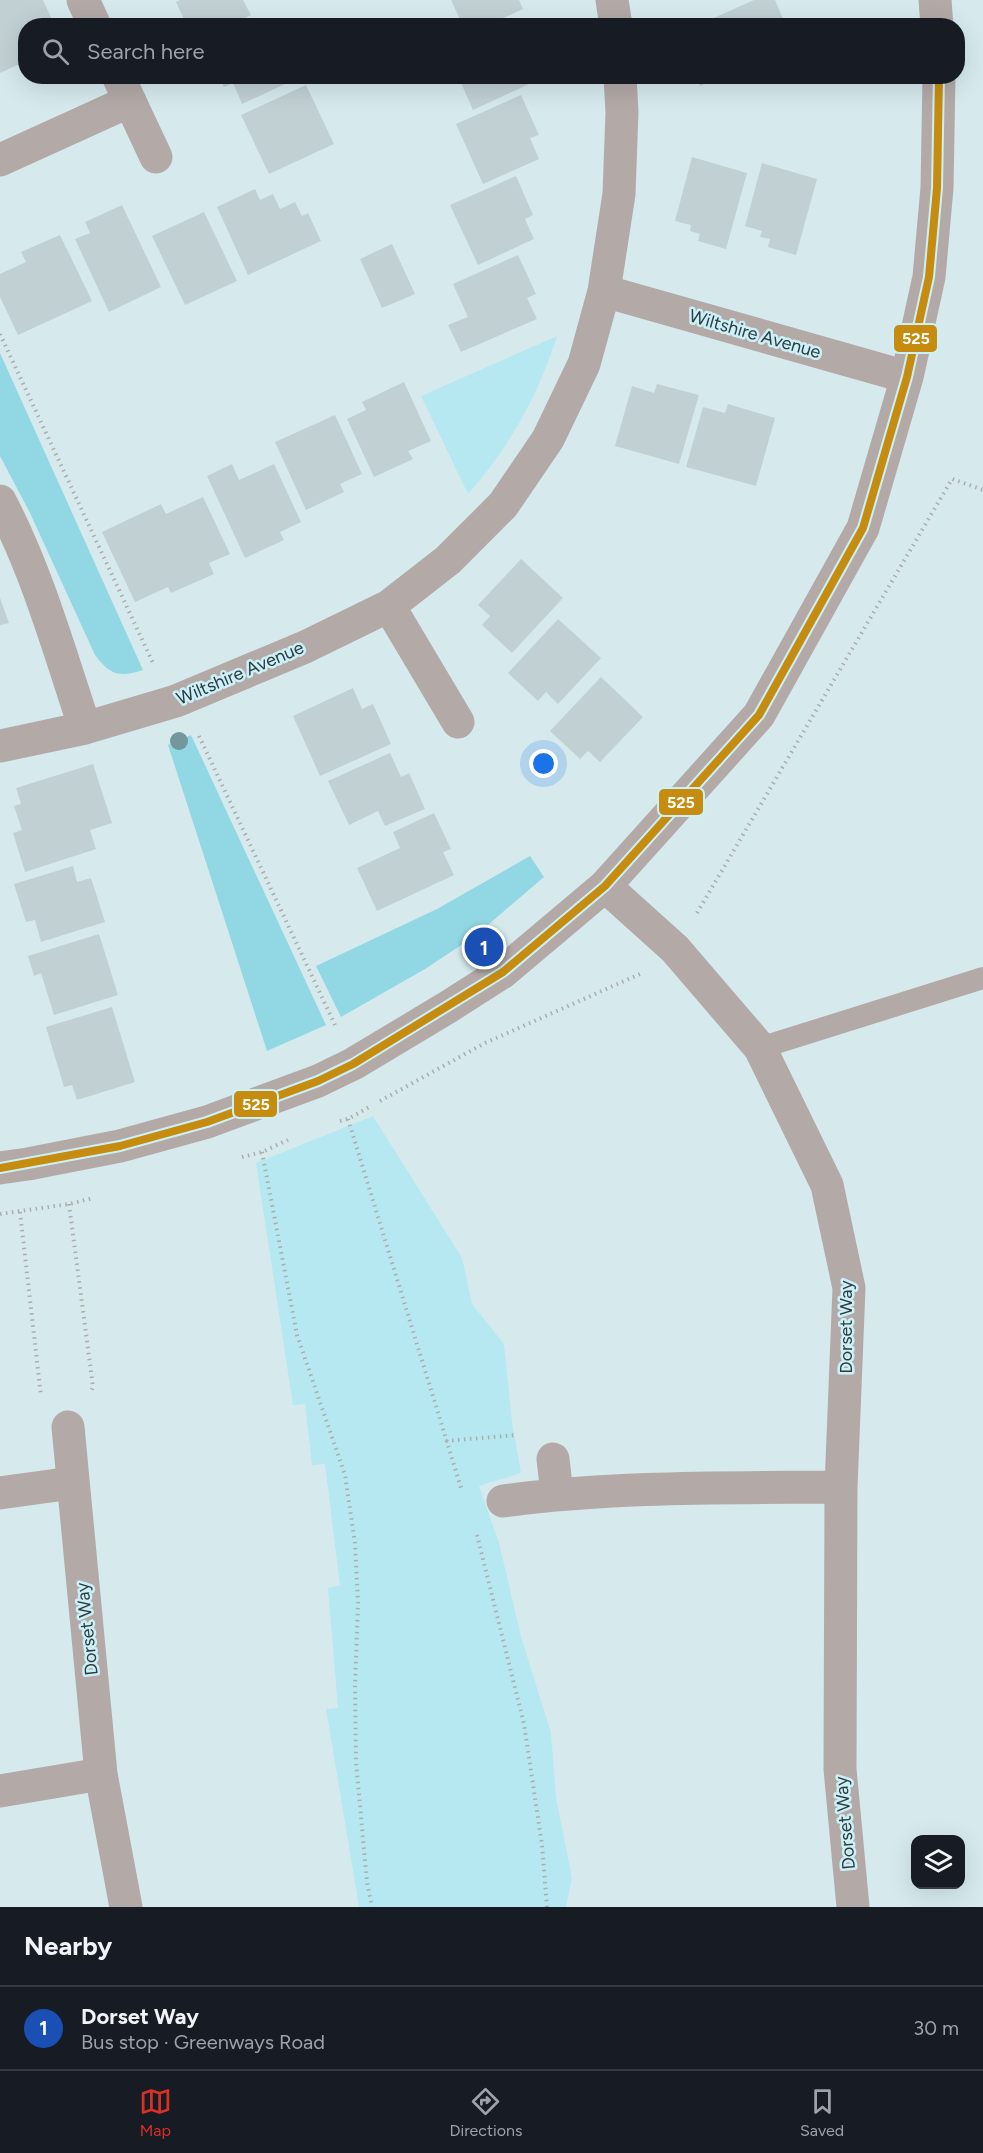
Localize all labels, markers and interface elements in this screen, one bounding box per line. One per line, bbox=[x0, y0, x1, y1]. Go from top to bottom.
search box bbox=[18, 18, 965, 84]
icon: search bbox=[39, 35, 72, 68]
text: Search here bbox=[87, 38, 205, 65]
street label: Wiltshire Avenue bbox=[687, 305, 824, 363]
line badge: 525 bbox=[893, 324, 938, 353]
text: 525 bbox=[902, 329, 930, 348]
street label: Wiltshire Avenue bbox=[173, 636, 307, 710]
your location bbox=[529, 749, 558, 778]
line badge: 525 bbox=[658, 788, 704, 816]
text: 525 bbox=[667, 793, 695, 812]
pin: 1 bbox=[464, 924, 504, 970]
line badge: 525 bbox=[233, 1090, 278, 1118]
text: 525 bbox=[242, 1095, 270, 1114]
street label: Dorset Way bbox=[835, 1280, 857, 1374]
street label: Dorset Way bbox=[71, 1581, 103, 1677]
street label: Dorset Way bbox=[830, 1775, 860, 1870]
map controls bbox=[911, 1835, 965, 1889]
button: layers bbox=[911, 1835, 965, 1889]
text: Nearby bbox=[24, 1930, 112, 1962]
text: Dorset Way bbox=[81, 2003, 199, 2030]
text: 1 bbox=[39, 2016, 48, 2040]
text: 30 m bbox=[913, 2016, 959, 2040]
text: Bus stop · Greenways Road bbox=[81, 2030, 325, 2054]
tab: Map bbox=[139, 2085, 172, 2140]
tab: Directions bbox=[449, 2085, 522, 2140]
tab: Saved bbox=[800, 2085, 844, 2140]

